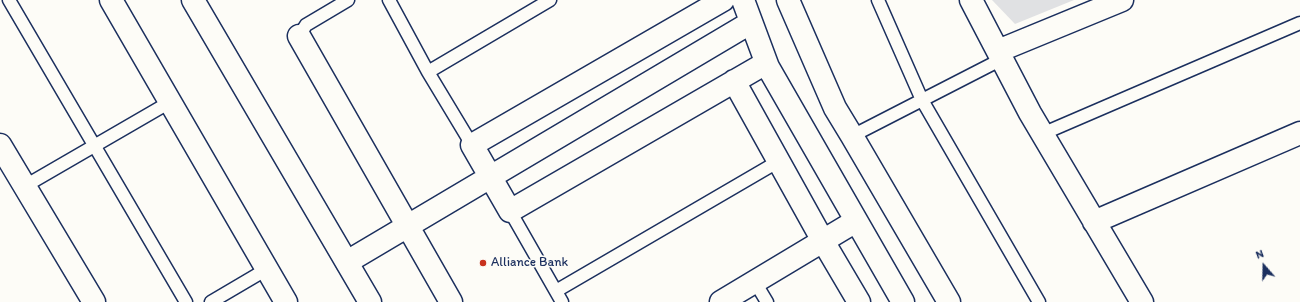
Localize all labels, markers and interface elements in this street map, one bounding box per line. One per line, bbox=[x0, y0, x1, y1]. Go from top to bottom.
north arrow bbox=[1244, 246, 1284, 286]
text: N bbox=[1254, 247, 1265, 262]
place label: Alliance Bank bbox=[491, 255, 568, 271]
marker: Alliance Bank bbox=[478, 258, 488, 268]

